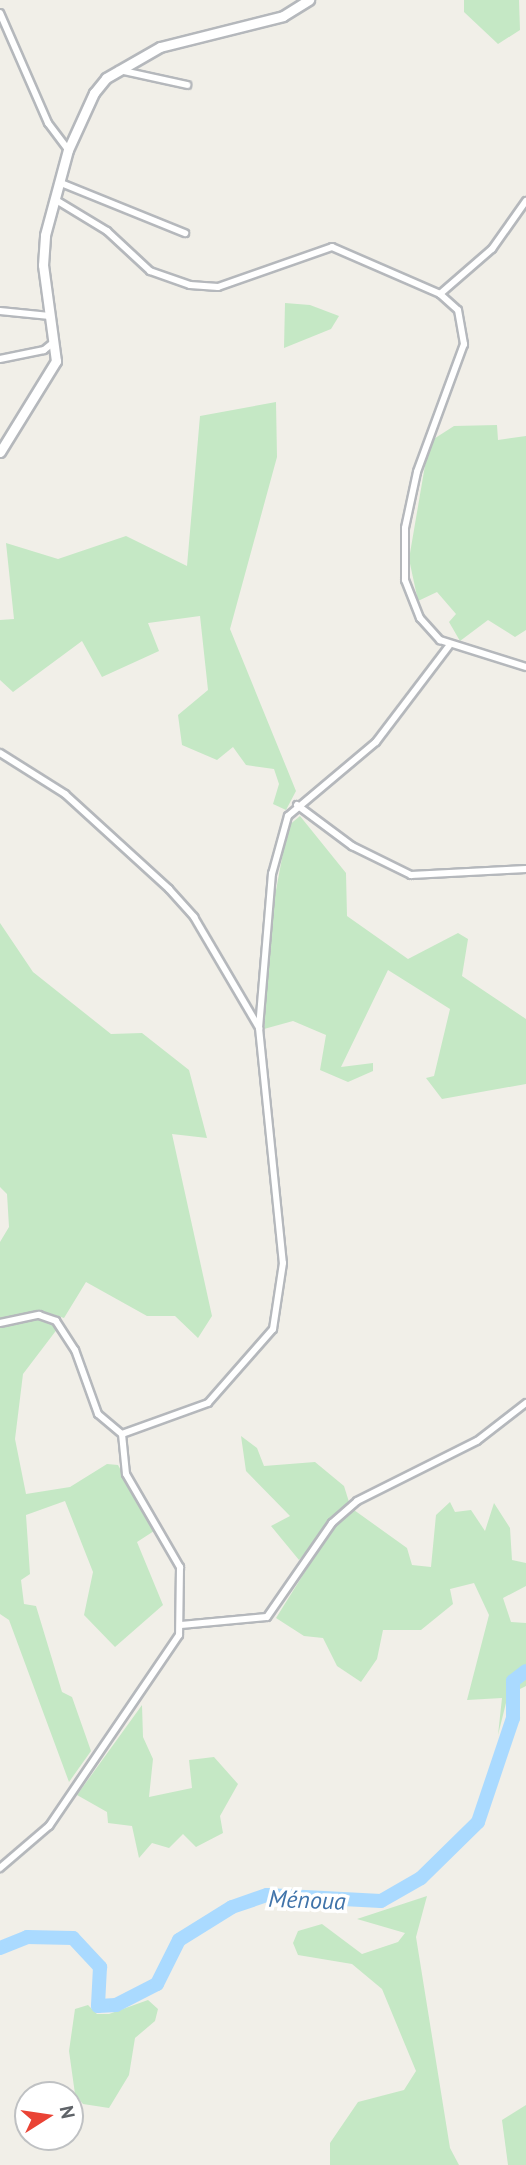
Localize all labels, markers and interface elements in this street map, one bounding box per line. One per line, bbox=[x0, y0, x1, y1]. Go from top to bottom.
water label: Ménoua bbox=[268, 1884, 346, 1916]
north arrow bbox=[14, 2081, 84, 2151]
text: N bbox=[55, 2103, 81, 2121]

